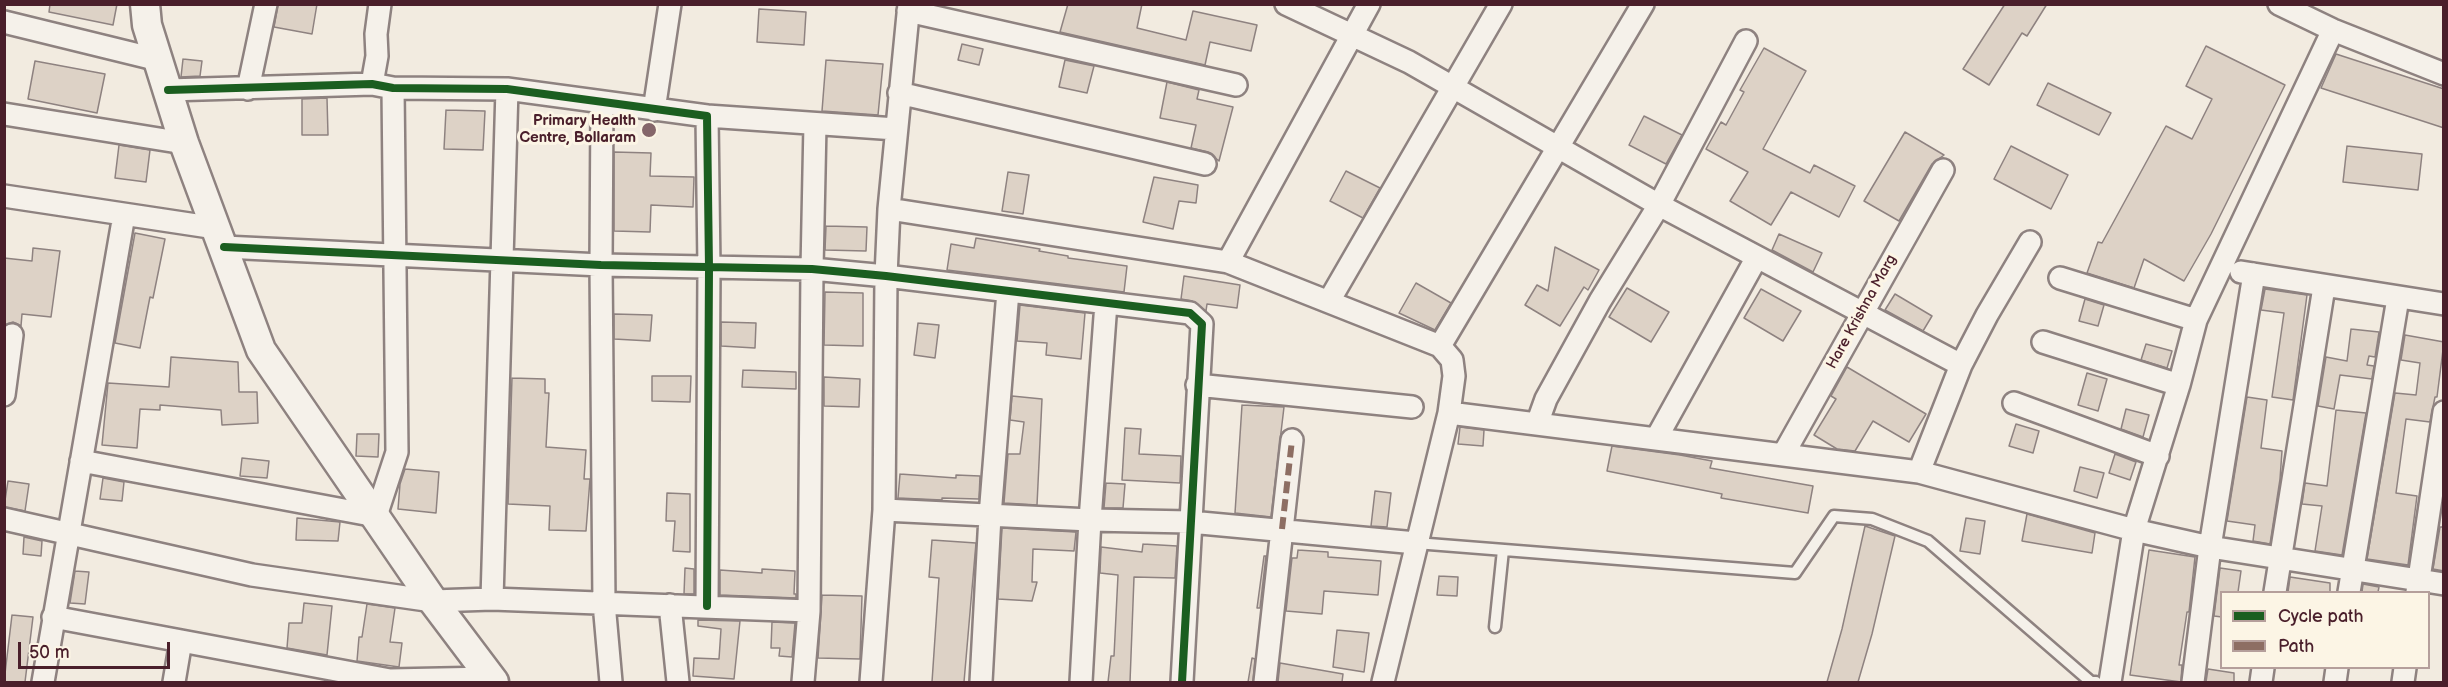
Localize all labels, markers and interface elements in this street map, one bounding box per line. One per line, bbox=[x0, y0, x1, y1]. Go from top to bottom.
place label: Primary Health Centre, Bollaram bbox=[519, 112, 636, 147]
marker: Primary Health Centre, Bollaram bbox=[640, 121, 658, 139]
street label: Hare Krishna Marg bbox=[1823, 252, 1901, 372]
legend bbox=[2220, 591, 2430, 669]
text: Cycle path bbox=[2278, 606, 2364, 627]
scale bar bbox=[21, 630, 172, 668]
text: Path bbox=[2278, 636, 2314, 657]
text: 50 m bbox=[29, 642, 70, 663]

